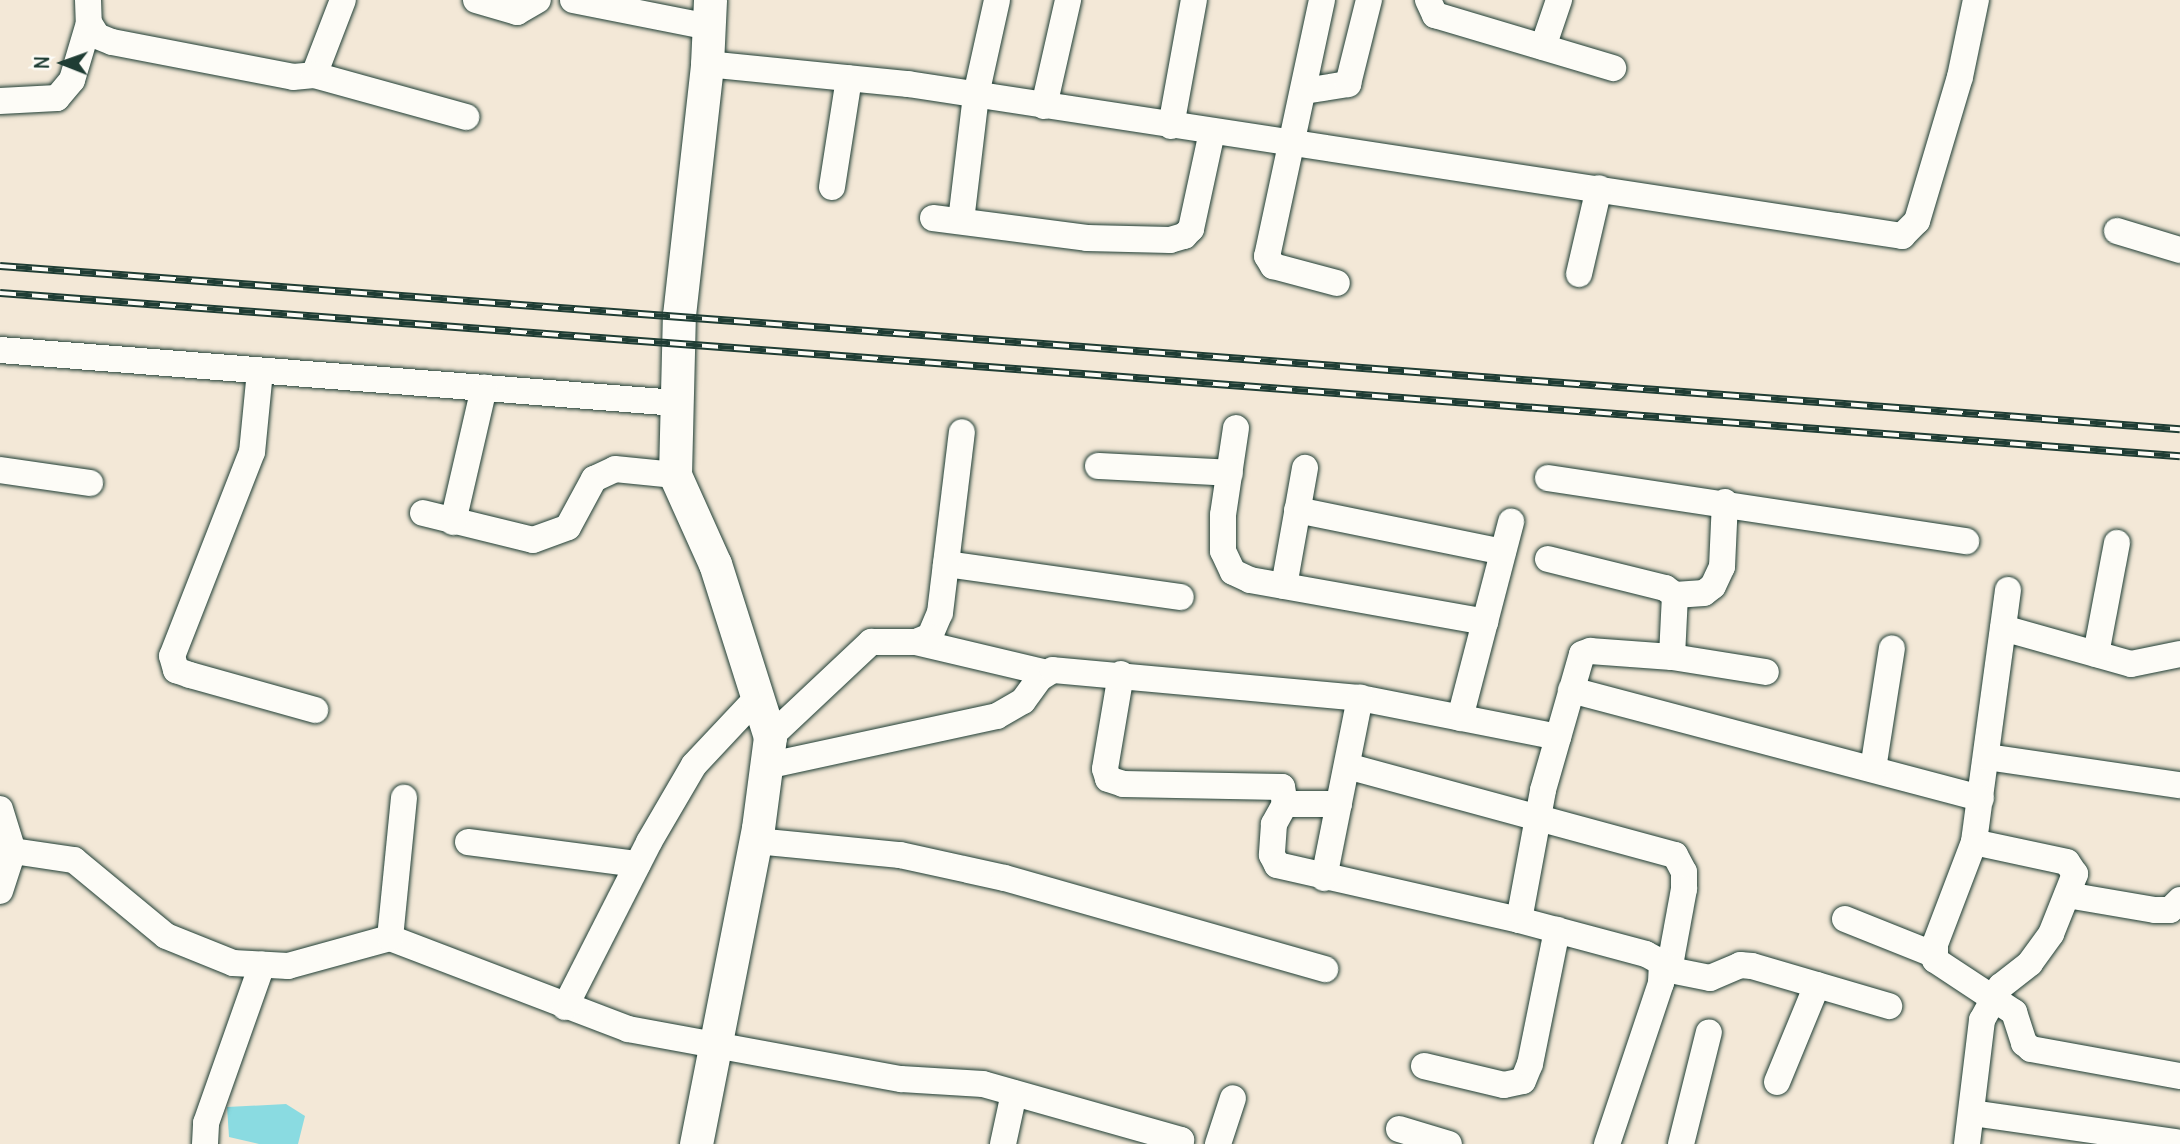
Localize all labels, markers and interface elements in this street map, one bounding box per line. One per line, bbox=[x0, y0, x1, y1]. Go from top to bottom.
north arrow bbox=[28, 28, 98, 98]
text: N bbox=[30, 56, 54, 69]

